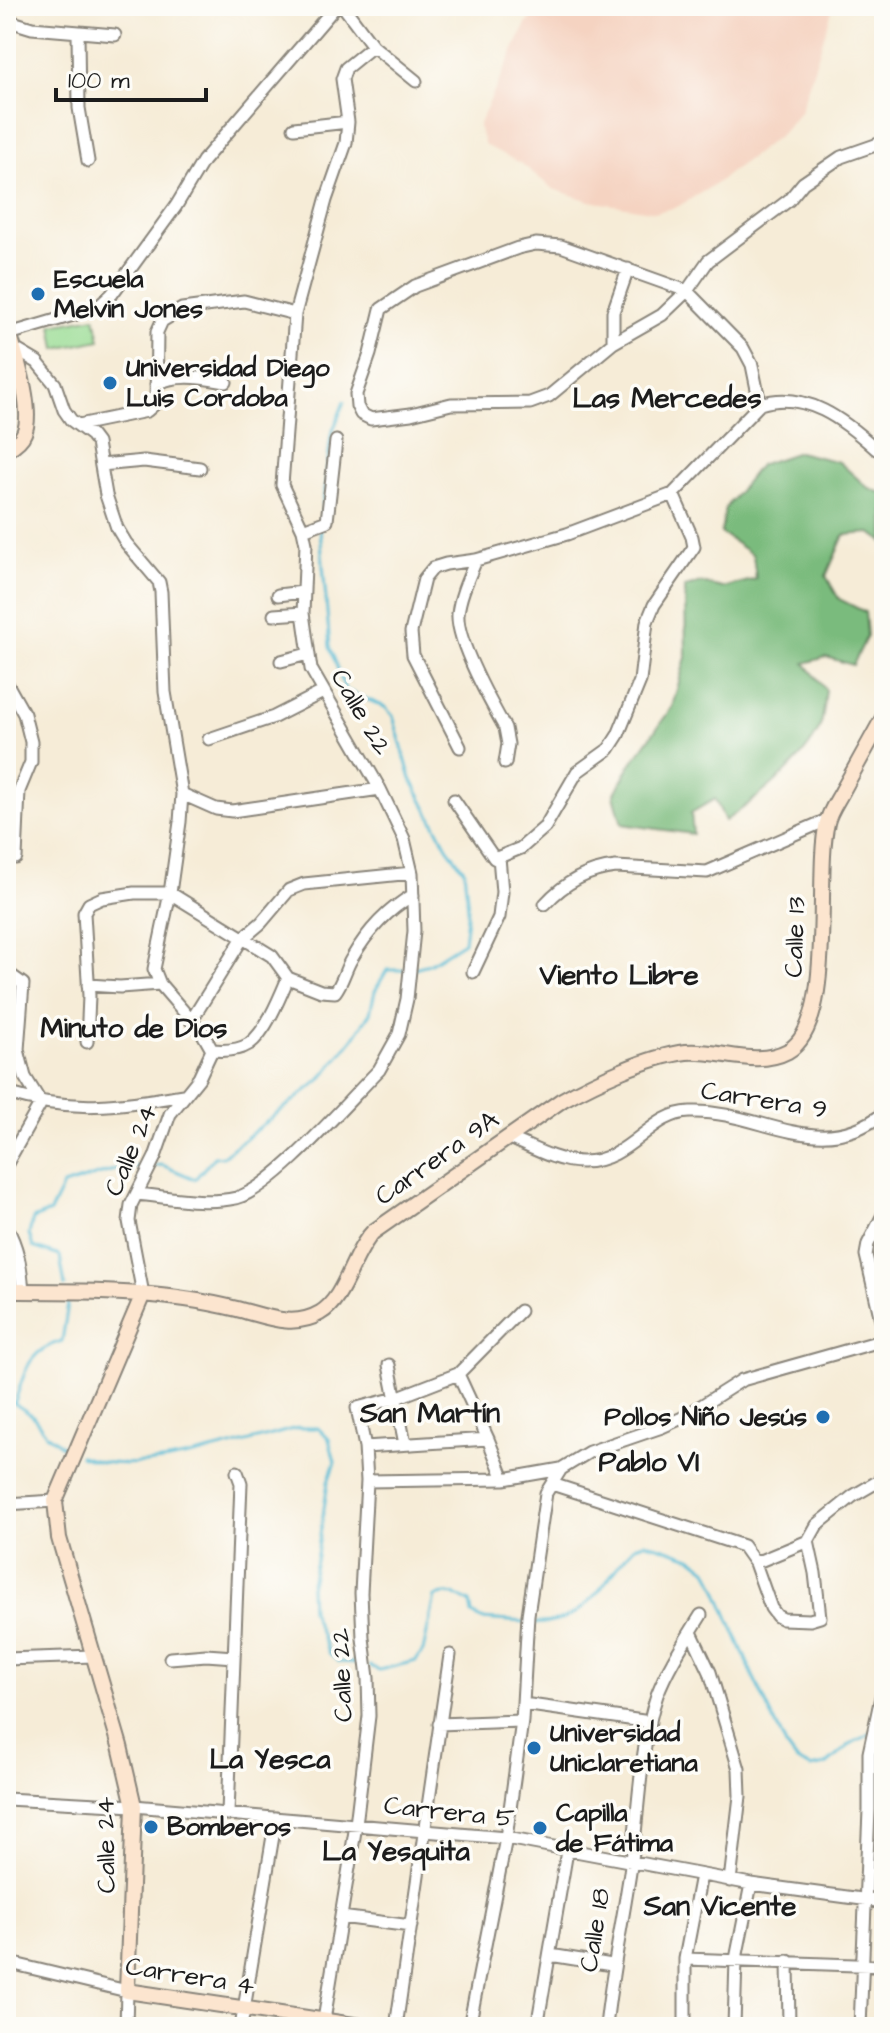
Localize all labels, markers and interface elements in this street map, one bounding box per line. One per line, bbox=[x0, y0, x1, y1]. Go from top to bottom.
scale bar bbox=[56, 52, 206, 102]
text: 100 m bbox=[68, 64, 130, 98]
place label: Escuela Melvin Jones bbox=[54, 261, 203, 327]
marker: Escuela Melvin Jones bbox=[29, 285, 47, 303]
place label: Universidad Diego Luis Cordoba bbox=[126, 350, 330, 416]
marker: Universidad Diego Luis Cordoba bbox=[101, 374, 119, 392]
district label: Las Mercedes bbox=[572, 379, 762, 418]
street label: Calle 22 bbox=[322, 662, 400, 762]
street label: Calle 13 bbox=[776, 896, 814, 978]
district label: Viento Libre bbox=[538, 956, 699, 995]
district label: Minuto de Dios bbox=[41, 1009, 227, 1048]
street label: Carrera 9 bbox=[698, 1072, 830, 1128]
street label: Calle 24 bbox=[96, 1098, 167, 1202]
street label: Carrera 9A bbox=[368, 1102, 507, 1214]
district label: San Martín bbox=[359, 1394, 500, 1433]
place label: Pollos Niño Jesús bbox=[604, 1399, 807, 1435]
marker: Pollos Niño Jesús bbox=[814, 1408, 832, 1426]
district label: Pablo VI bbox=[599, 1443, 699, 1482]
street label: Calle 22 bbox=[322, 1627, 362, 1723]
place label: Universidad Uniclaretiana bbox=[550, 1715, 698, 1781]
marker: Universidad Uniclaretiana bbox=[525, 1739, 543, 1757]
district label: La Yesca bbox=[210, 1740, 331, 1779]
street label: Carrera 5 bbox=[382, 1787, 516, 1837]
place label: Capilla de Fátima bbox=[555, 1795, 674, 1861]
street label: Calle 24 bbox=[87, 1796, 125, 1894]
place label: Bomberos bbox=[167, 1809, 291, 1845]
marker: Bomberos bbox=[142, 1818, 160, 1836]
marker: Capilla de Fátima bbox=[531, 1819, 549, 1837]
district label: La Yesquita bbox=[322, 1832, 470, 1871]
street label: Calle 18 bbox=[571, 1885, 619, 1975]
district label: San Vicente bbox=[643, 1887, 796, 1926]
street label: Carrera 4 bbox=[123, 1948, 257, 2004]

